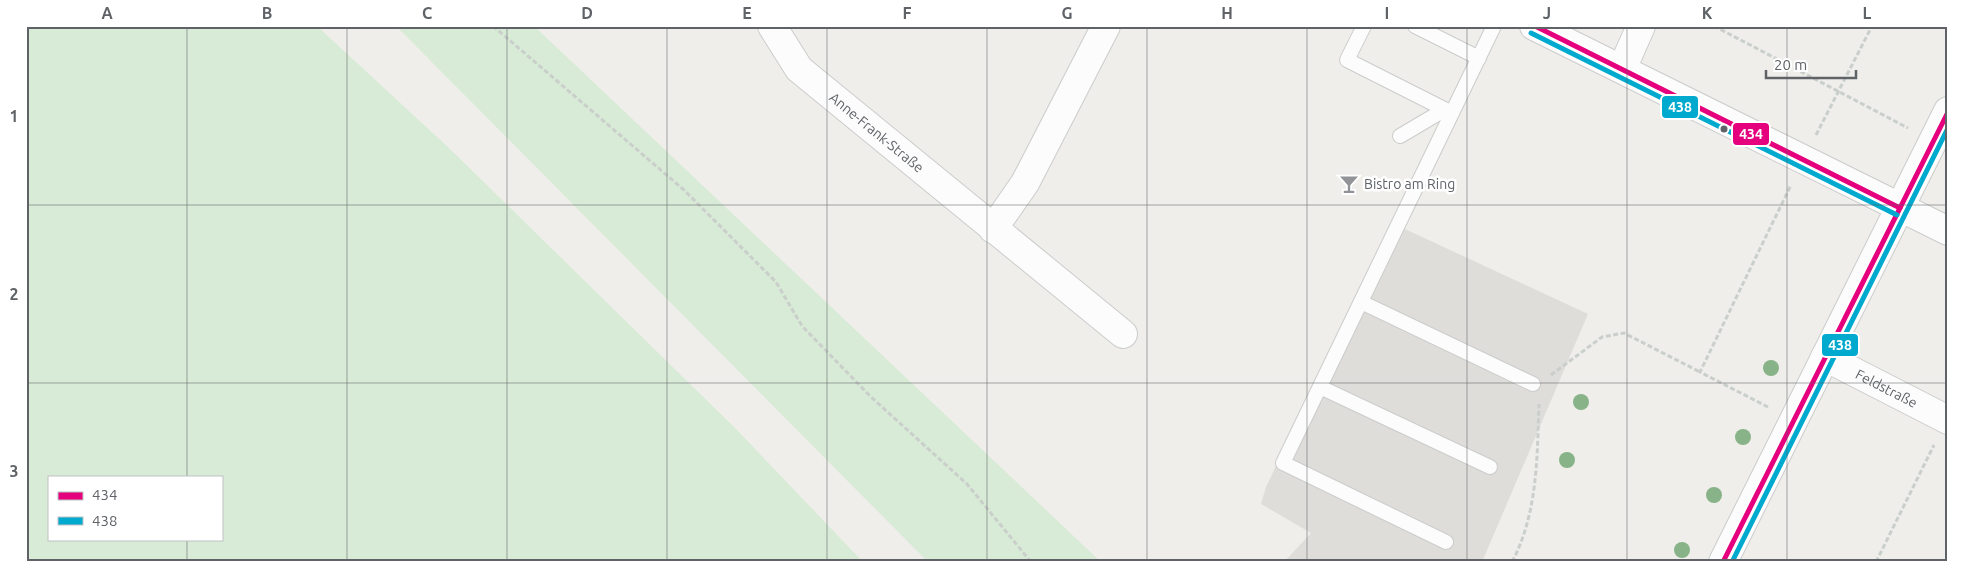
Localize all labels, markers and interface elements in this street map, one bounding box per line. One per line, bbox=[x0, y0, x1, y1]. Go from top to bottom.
text: A bbox=[101, 4, 113, 22]
text: B bbox=[262, 4, 272, 22]
text: C bbox=[422, 4, 432, 22]
text: D bbox=[581, 4, 593, 22]
text: E bbox=[742, 4, 752, 22]
text: F bbox=[903, 4, 912, 22]
text: G bbox=[1061, 4, 1073, 22]
text: H bbox=[1221, 4, 1233, 22]
text: I bbox=[1385, 4, 1389, 22]
text: J bbox=[1543, 4, 1551, 22]
text: K bbox=[1702, 4, 1713, 22]
text: L bbox=[1863, 4, 1872, 22]
scale bar bbox=[1766, 48, 1856, 80]
text: 20 m bbox=[1774, 56, 1807, 73]
street label: Anne-Frank-Straße bbox=[826, 89, 927, 176]
line badge: 438 bbox=[1661, 95, 1699, 119]
text: 438 bbox=[1668, 99, 1692, 115]
text: 1 bbox=[9, 107, 19, 125]
line badge: 434 bbox=[1732, 122, 1770, 146]
unlabelled marker bbox=[1719, 124, 1729, 134]
text: 434 bbox=[1739, 126, 1763, 142]
bar icon: Bistro am Ring bbox=[1338, 173, 1360, 195]
place label: Bistro am Ring bbox=[1364, 176, 1455, 192]
text: 2 bbox=[9, 285, 19, 303]
line badge: 438 bbox=[1821, 333, 1859, 357]
text: 438 bbox=[1828, 337, 1852, 353]
street label: Feldstraße bbox=[1853, 366, 1920, 411]
text: 3 bbox=[9, 462, 19, 480]
legend bbox=[48, 476, 222, 540]
text: 434 bbox=[92, 486, 117, 503]
text: 438 bbox=[92, 512, 117, 529]

